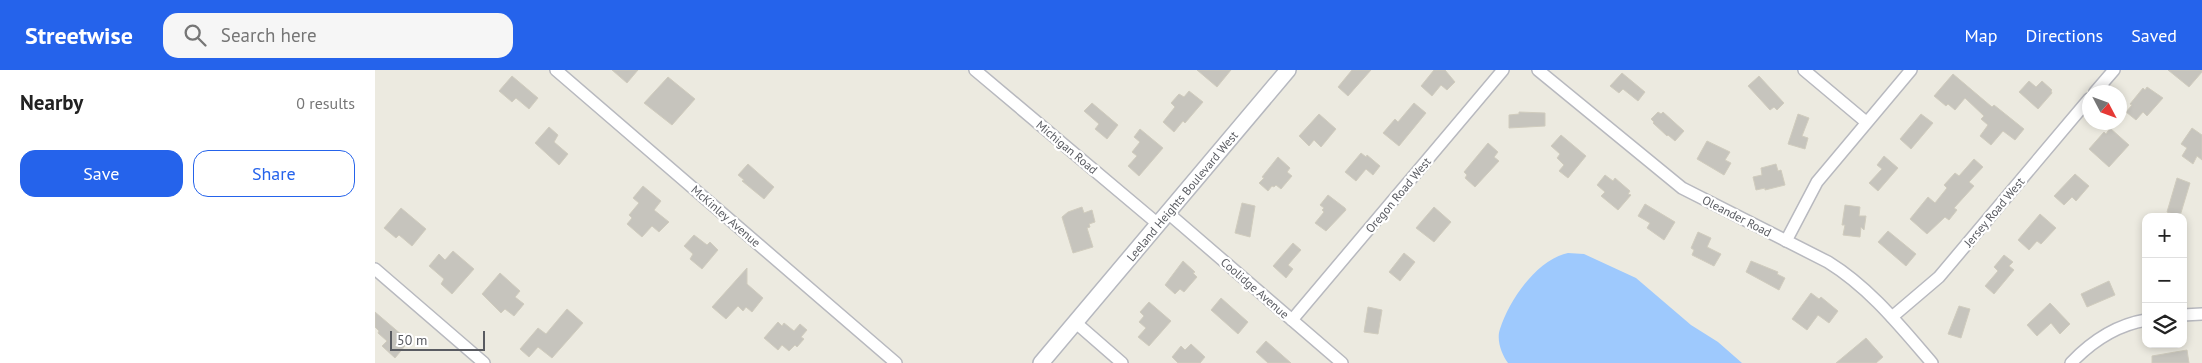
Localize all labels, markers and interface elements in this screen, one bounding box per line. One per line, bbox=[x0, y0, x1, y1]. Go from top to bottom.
search box bbox=[163, 13, 513, 58]
text: Streetwise bbox=[25, 20, 133, 51]
icon: search bbox=[181, 21, 209, 49]
text: Search here bbox=[221, 23, 317, 47]
text: Map bbox=[1965, 24, 1997, 47]
text: Directions bbox=[2025, 24, 2103, 47]
text: Saved bbox=[2131, 24, 2177, 47]
north arrow bbox=[2082, 85, 2127, 130]
text: Nearby bbox=[20, 89, 83, 116]
text: 0 results bbox=[296, 93, 355, 113]
street label: Michigan Road bbox=[1033, 117, 1101, 177]
street label: Leeland Heights Boulevard West bbox=[1123, 128, 1241, 264]
button: Save bbox=[20, 150, 183, 197]
button: Share bbox=[193, 150, 355, 197]
street label: Oregon Road West bbox=[1362, 154, 1434, 236]
street label: Jersey Road West bbox=[1960, 174, 2027, 251]
street label: McKinley Avenue bbox=[688, 182, 764, 250]
street label: Oleander Road bbox=[1700, 192, 1774, 240]
map controls bbox=[2142, 213, 2187, 348]
button: + bbox=[2142, 213, 2187, 258]
street label: Coolidge Avenue bbox=[1218, 254, 1292, 322]
button: − bbox=[2142, 258, 2187, 303]
button: layers bbox=[2142, 303, 2187, 348]
scale bar bbox=[390, 328, 485, 351]
text: 50 m bbox=[397, 331, 427, 349]

